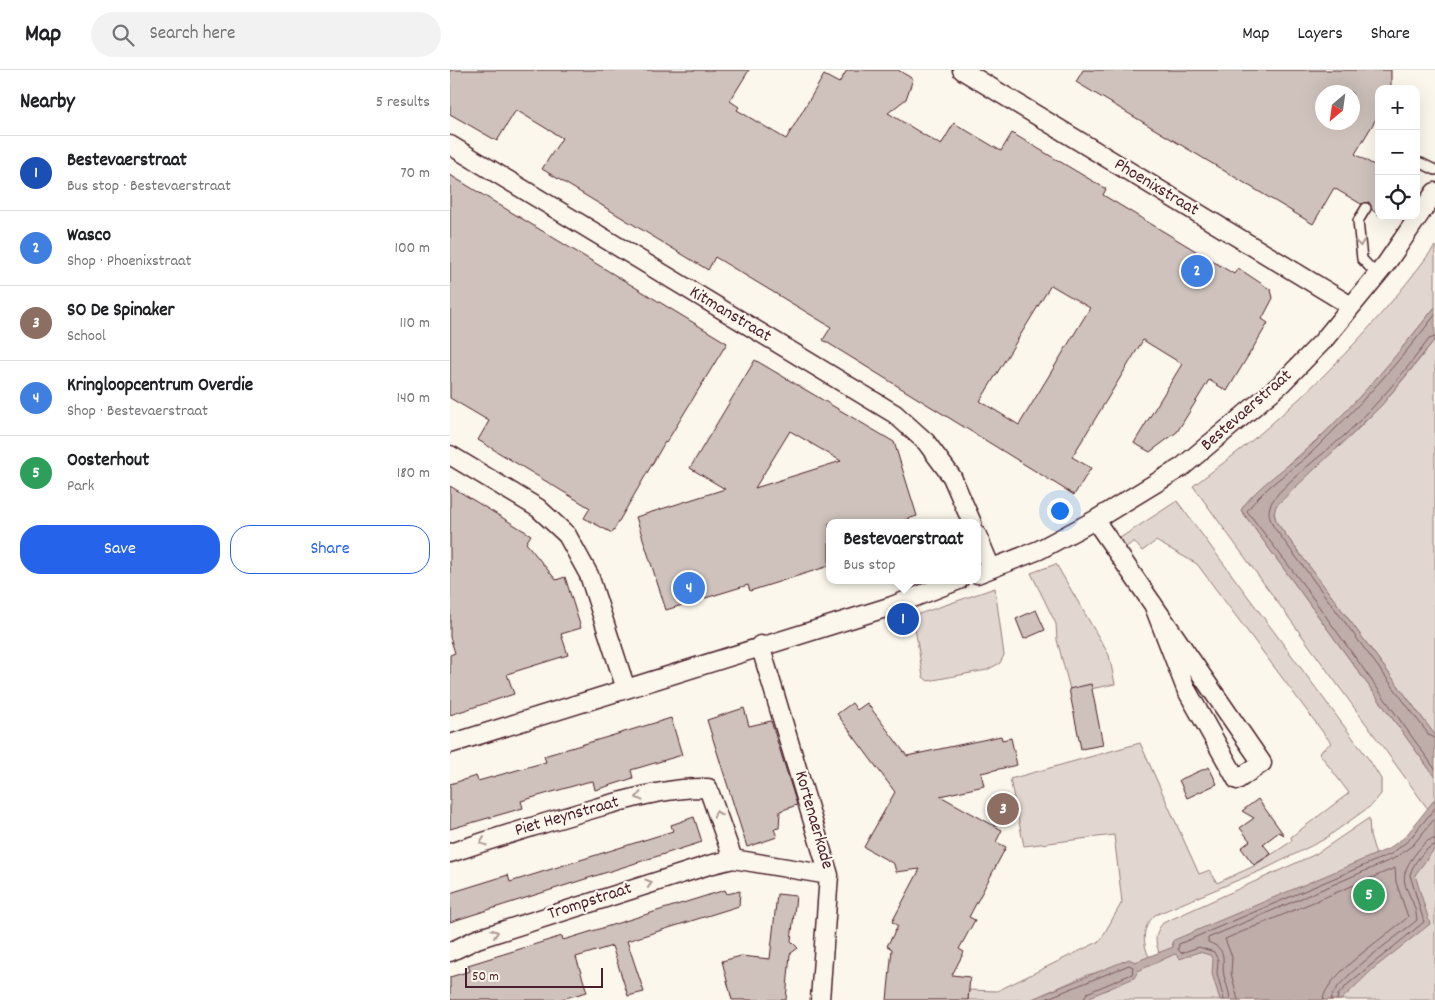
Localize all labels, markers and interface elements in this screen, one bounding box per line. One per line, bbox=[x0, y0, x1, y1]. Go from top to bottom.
search box bbox=[91, 12, 441, 57]
text: Map bbox=[25, 18, 61, 52]
icon: search bbox=[109, 21, 137, 49]
text: Search here bbox=[149, 21, 235, 48]
text: Map bbox=[1242, 22, 1269, 47]
text: Layers bbox=[1297, 22, 1343, 47]
text: Share bbox=[1371, 22, 1410, 47]
north arrow bbox=[1315, 85, 1360, 130]
map controls bbox=[1375, 85, 1420, 220]
button: + bbox=[1375, 85, 1420, 130]
text: Nearby bbox=[20, 88, 75, 118]
text: 5 results bbox=[376, 91, 430, 114]
button: − bbox=[1375, 130, 1420, 175]
text: Bestevaerstraat bbox=[67, 148, 187, 175]
street label: Phoenixstraat bbox=[1109, 153, 1203, 223]
text: 1 bbox=[34, 162, 38, 185]
text: 70 m bbox=[400, 162, 430, 185]
text: Bus stop · Bestevaerstraat bbox=[67, 175, 231, 198]
button: locate bbox=[1375, 175, 1420, 220]
text: Wasco bbox=[67, 223, 111, 250]
text: 2 bbox=[33, 237, 40, 260]
text: 100 m bbox=[394, 237, 430, 260]
one-way arrow bbox=[1354, 239, 1365, 247]
text: Shop · Phoenixstraat bbox=[67, 250, 191, 273]
pin: 2 bbox=[1181, 252, 1213, 290]
street label: Kitmanstraat bbox=[684, 281, 776, 350]
text: SO De Spinaker bbox=[67, 298, 175, 325]
text: 3 bbox=[32, 312, 40, 335]
text: 110 m bbox=[400, 312, 430, 335]
text: School bbox=[67, 325, 106, 348]
street label: Bestevaerstraat bbox=[1196, 364, 1298, 458]
text: Kringloopcentrum Overdie bbox=[67, 373, 253, 400]
text: 4 bbox=[33, 387, 39, 410]
text: 140 m bbox=[396, 387, 430, 410]
text: Shop · Bestevaerstraat bbox=[67, 400, 208, 423]
text: Oosterhout bbox=[67, 448, 149, 475]
text: 5 bbox=[32, 462, 40, 485]
text: 180 m bbox=[397, 462, 430, 485]
text: Park bbox=[67, 475, 94, 498]
your location bbox=[1047, 498, 1073, 524]
popup bbox=[826, 519, 981, 584]
button: Save bbox=[20, 525, 220, 574]
button: Share bbox=[230, 525, 430, 574]
text: Bestevaerstraat bbox=[844, 527, 963, 554]
text: Bus stop bbox=[844, 554, 896, 577]
pin: 4 bbox=[673, 569, 705, 607]
pin: 1 bbox=[887, 600, 919, 638]
street label: Kortenaerkade bbox=[787, 768, 839, 872]
street label: Piet Heynstraat bbox=[512, 790, 622, 844]
pin: 3 bbox=[987, 790, 1019, 828]
one-way arrow bbox=[634, 791, 643, 802]
one-way arrow bbox=[713, 810, 723, 818]
one-way arrow bbox=[479, 836, 487, 846]
pin: 5 bbox=[1353, 876, 1385, 914]
street label: Trompstraat bbox=[545, 877, 636, 927]
one-way arrow bbox=[645, 879, 653, 889]
one-way arrow bbox=[490, 929, 498, 939]
scale bar bbox=[465, 965, 602, 988]
text: 50 m bbox=[472, 967, 499, 987]

